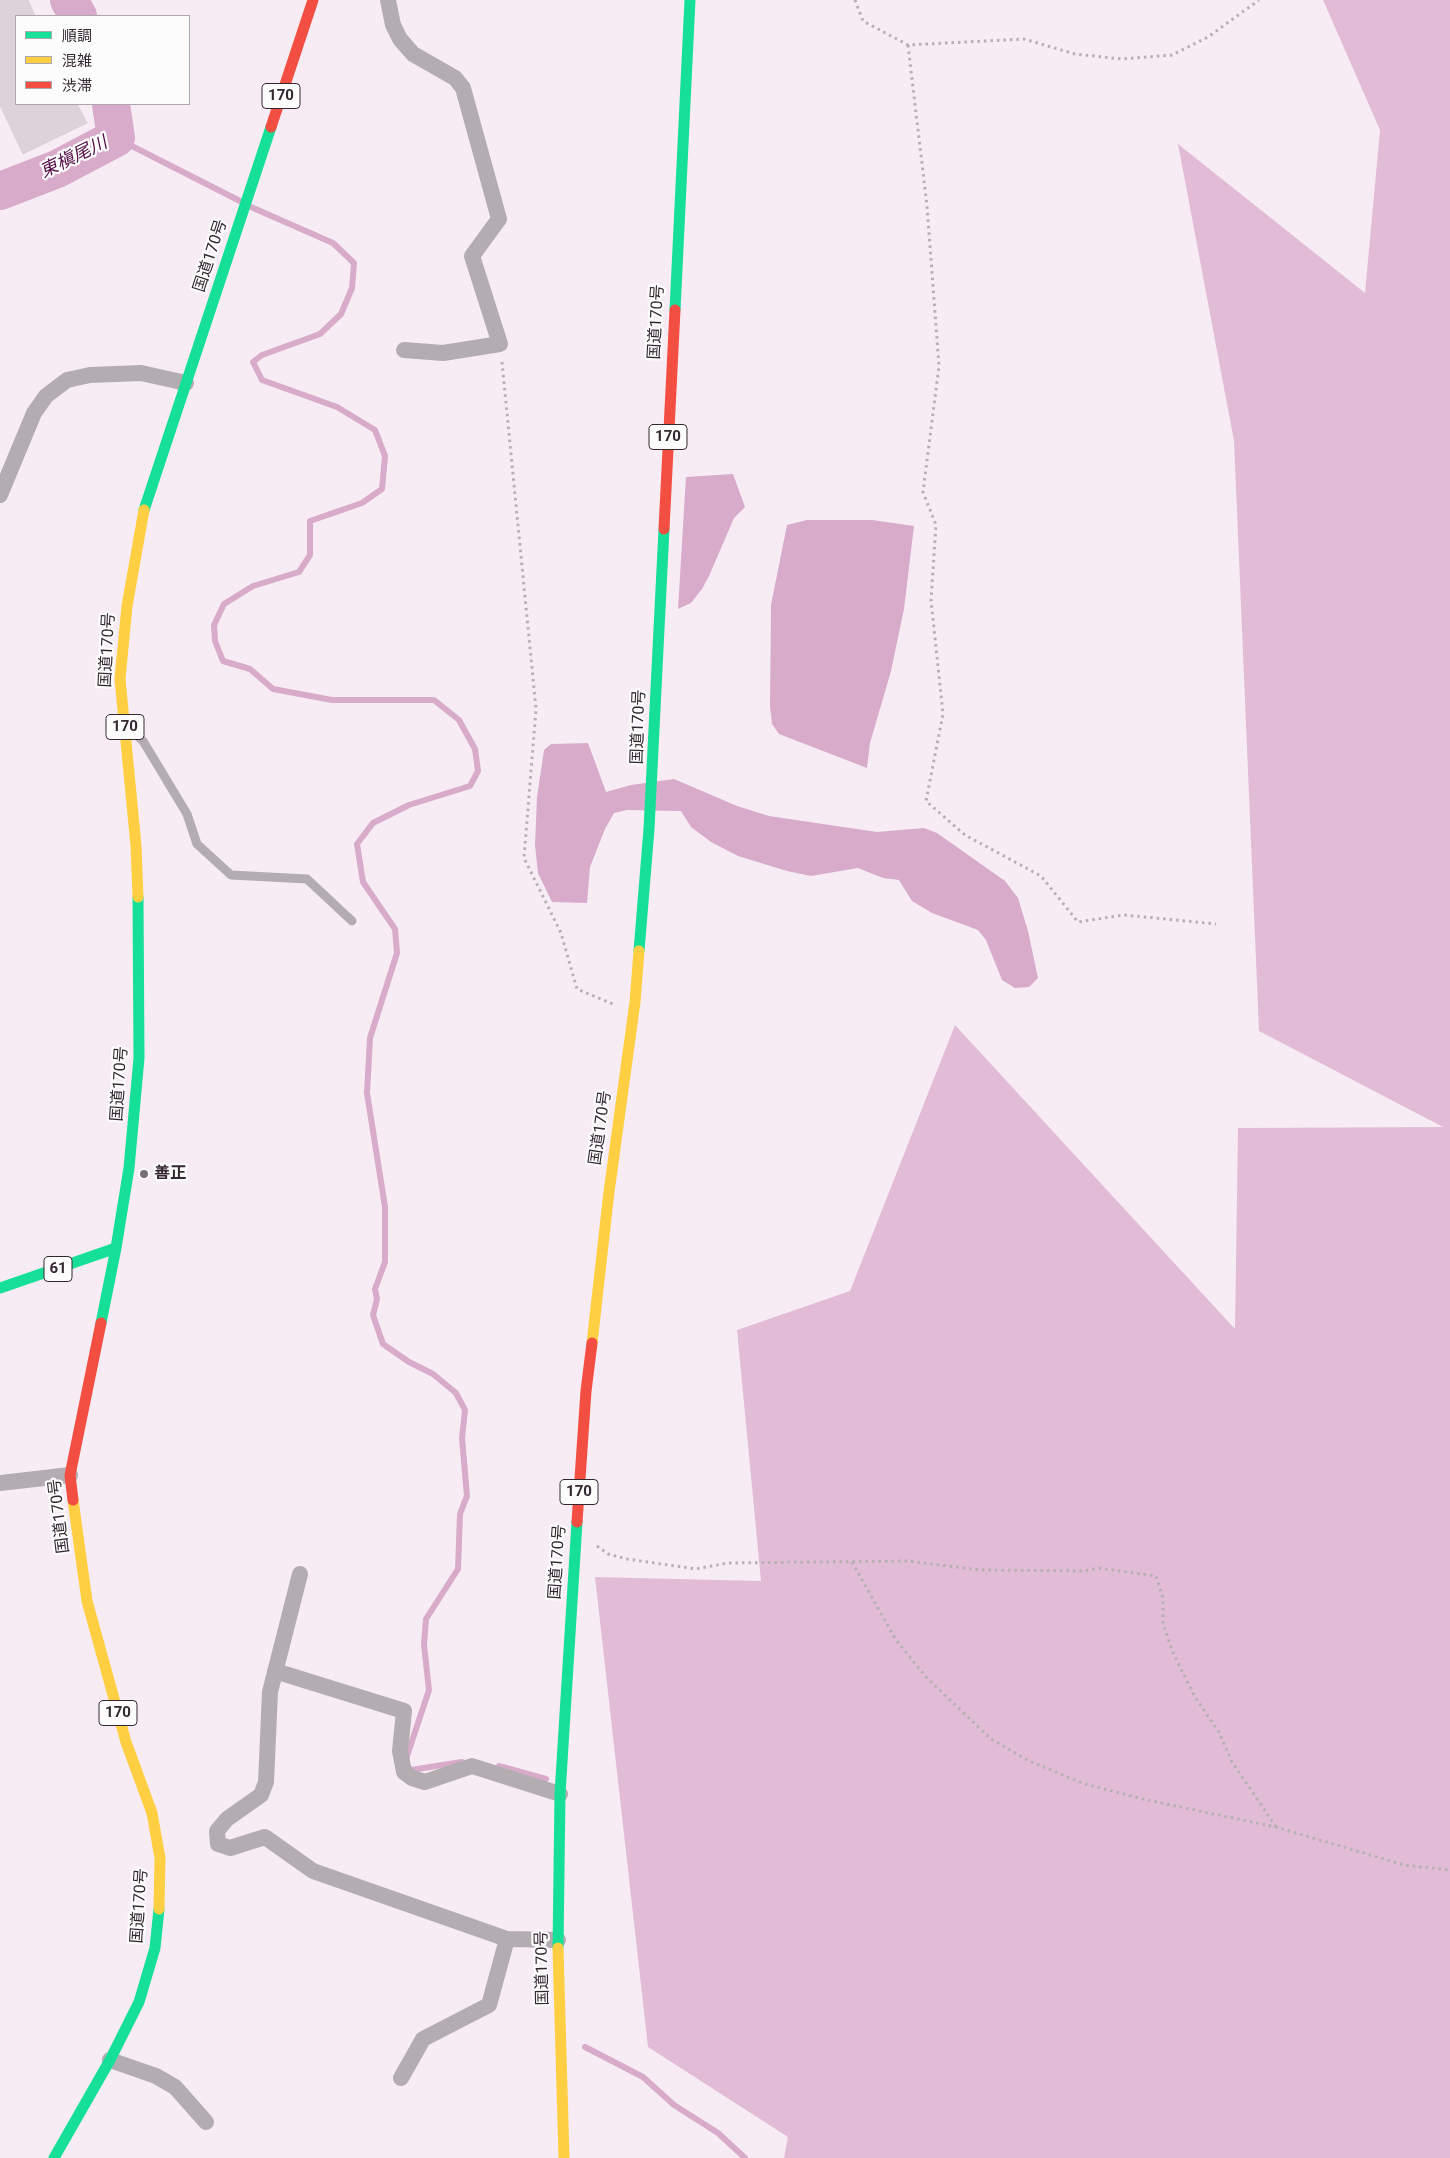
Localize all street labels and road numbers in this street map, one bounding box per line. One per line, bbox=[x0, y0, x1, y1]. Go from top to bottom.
road number: 170 bbox=[262, 84, 300, 108]
street label: 国道170号 bbox=[190, 217, 232, 295]
street label: 国道170号 bbox=[645, 284, 669, 360]
road number: 170 bbox=[649, 424, 687, 450]
street label: 国道170号 bbox=[96, 612, 120, 688]
street label: 国道170号 bbox=[628, 689, 650, 765]
road number: 170 bbox=[106, 714, 144, 740]
street label: 国道170号 bbox=[108, 1046, 132, 1122]
street label: 国道170号 bbox=[586, 1090, 616, 1166]
road number: 61 bbox=[44, 1256, 72, 1282]
street label: 国道170号 bbox=[46, 1478, 74, 1554]
road number: 170 bbox=[560, 1480, 598, 1504]
street label: 国道170号 bbox=[546, 1524, 570, 1600]
road number: 170 bbox=[99, 1700, 137, 1726]
street label: 国道170号 bbox=[128, 1868, 152, 1944]
street label: 国道170号 bbox=[533, 1930, 553, 2006]

